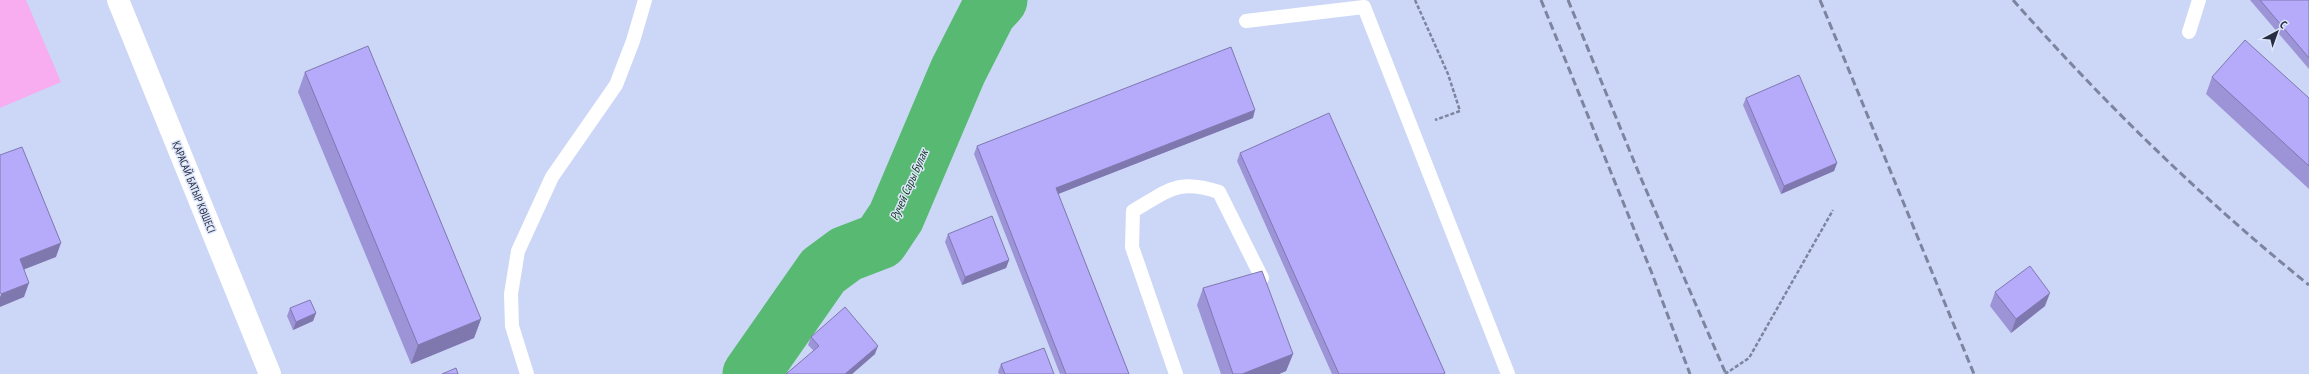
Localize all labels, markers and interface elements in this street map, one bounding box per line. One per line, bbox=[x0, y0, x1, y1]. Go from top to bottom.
north arrow bbox=[2257, 12, 2297, 52]
text: С bbox=[2277, 18, 2290, 31]
street label: ҚАРАСАЙ БАТЫР КӨШЕСІ bbox=[169, 139, 219, 235]
water label: Ручей Сары Булак bbox=[886, 146, 931, 223]

